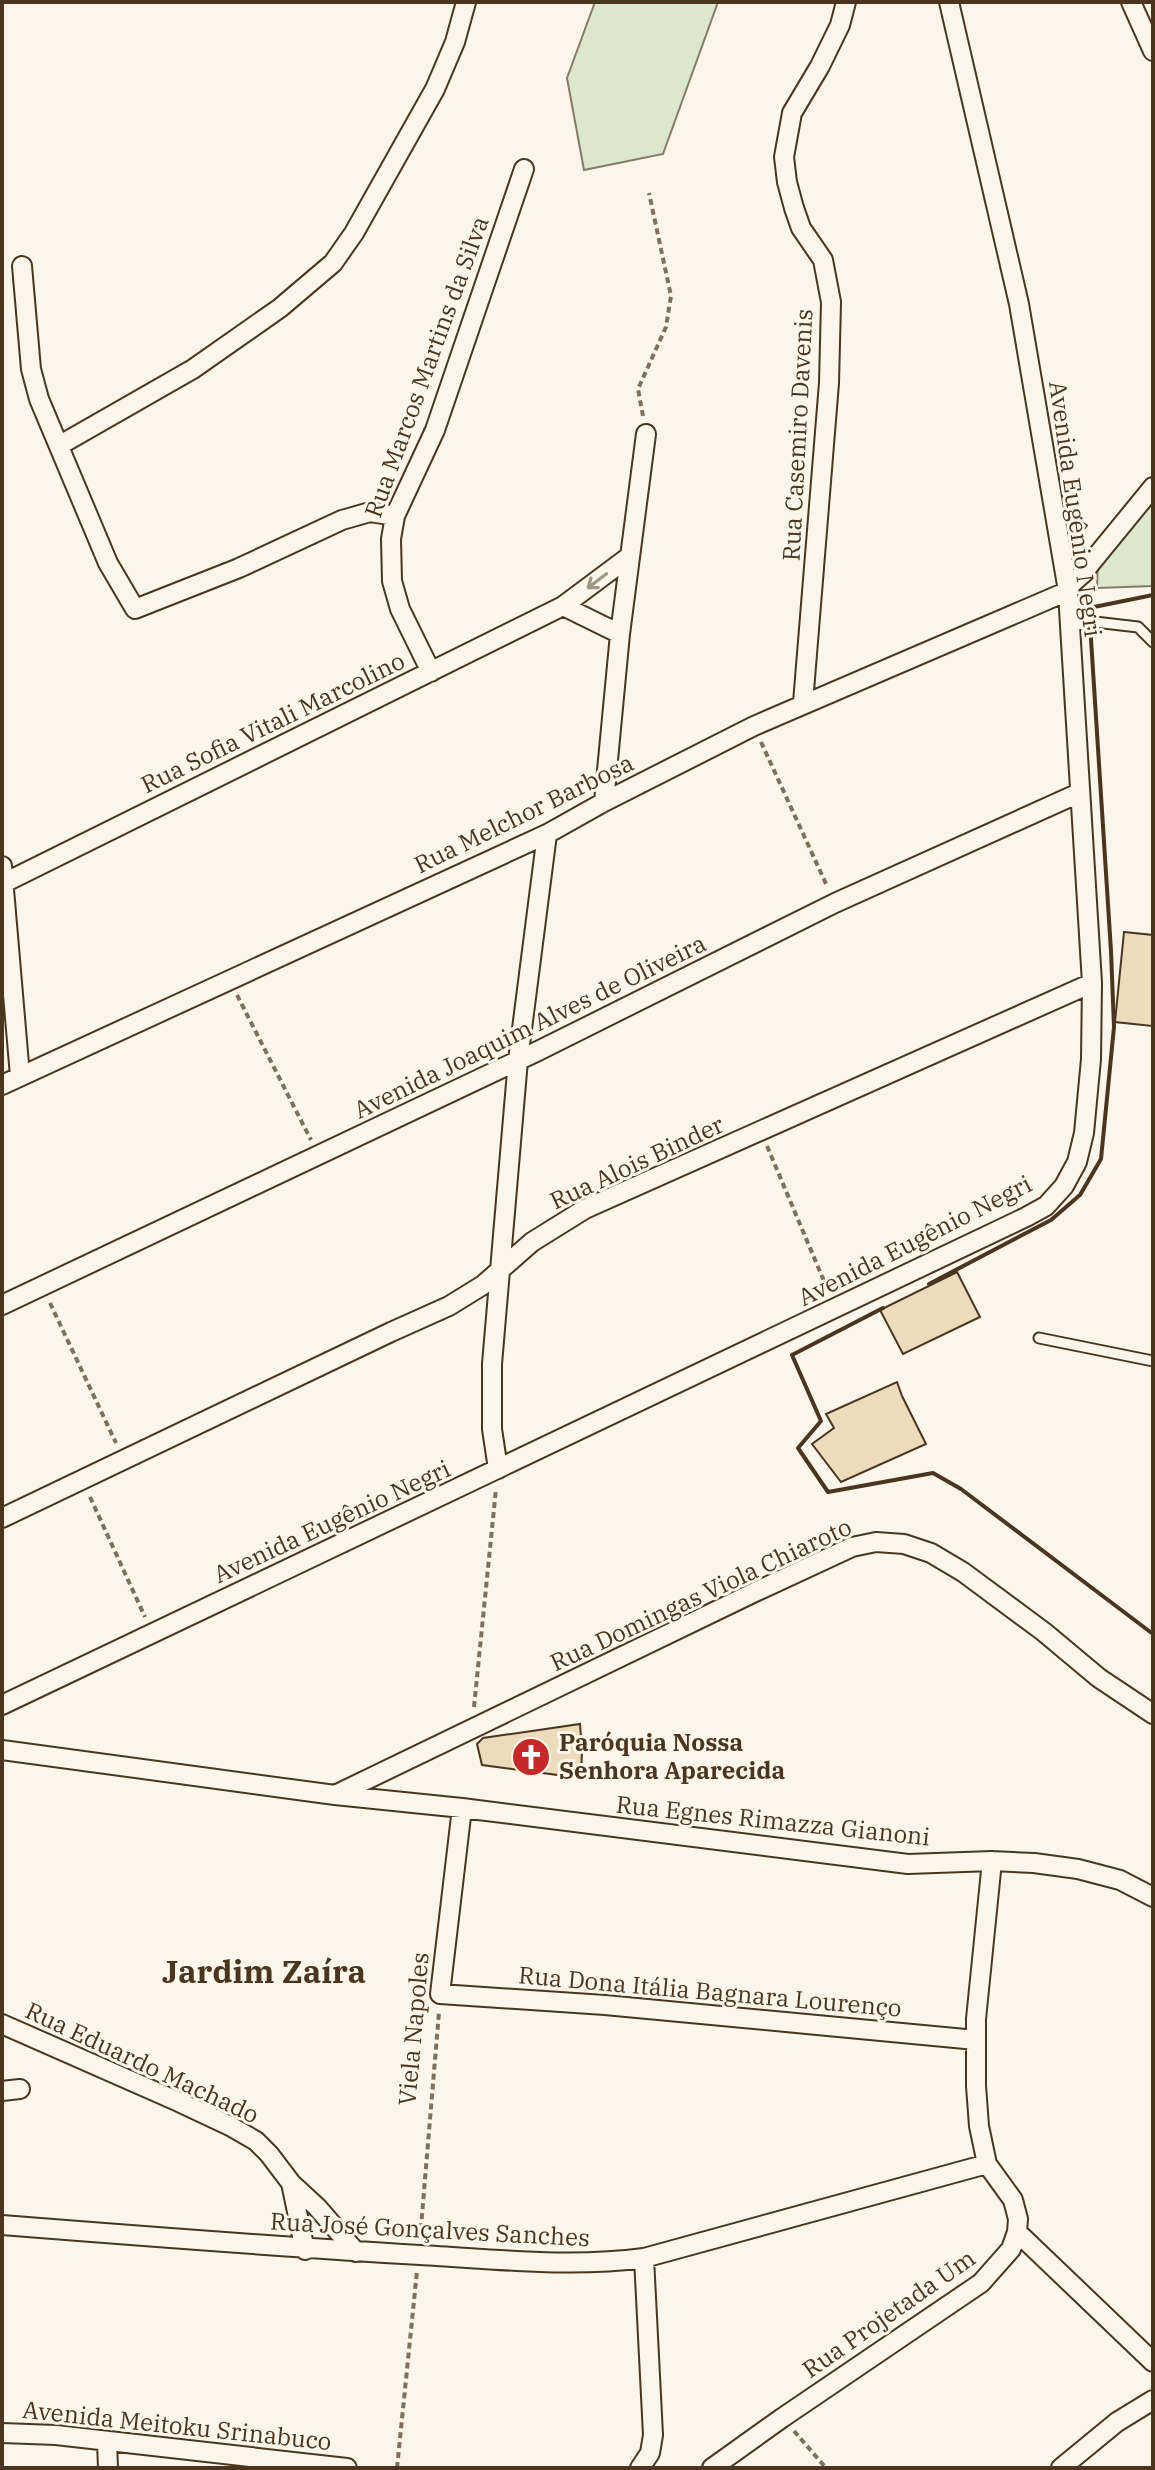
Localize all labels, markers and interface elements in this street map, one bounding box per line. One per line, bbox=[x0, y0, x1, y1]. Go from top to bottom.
street label: Rua Marcos Martins da Silva bbox=[357, 212, 496, 522]
street label: Rua Casemiro Davenis bbox=[774, 308, 820, 562]
street label: Avenida Eugênio Negri bbox=[1042, 379, 1110, 639]
one-way arrow bbox=[586, 572, 608, 589]
street label: Rua Sofia Vitali Marcolino bbox=[135, 644, 410, 800]
street label: Rua Melchor Barbosa bbox=[409, 746, 639, 880]
street label: Avenida Joaquim Alves de Oliveira bbox=[348, 927, 711, 1126]
street label: Rua Alois Binder bbox=[544, 1108, 729, 1216]
street label: Avenida Eugênio Negri bbox=[792, 1167, 1037, 1313]
street label: Avenida Eugênio Negri bbox=[208, 1452, 455, 1590]
street label: Rua Domingas Viola Chiaroto bbox=[545, 1510, 856, 1678]
place label: Paróquia Nossa Senhora Aparecida bbox=[559, 1726, 785, 1786]
church icon: Paróquia Nossa Senhora Aparecida bbox=[510, 1736, 552, 1778]
street label: Rua Egnes Rimazza Gianoni bbox=[614, 1788, 932, 1852]
district label: Jardim Zaíra bbox=[162, 1950, 366, 1992]
street label: Viela Napoles bbox=[390, 1951, 436, 2107]
street label: Rua Dona Itália Bagnara Lourenço bbox=[517, 1958, 903, 2024]
street label: Rua Eduardo Machado bbox=[20, 1994, 264, 2130]
street label: Rua José Gonçalves Sanches bbox=[269, 2205, 591, 2253]
street label: Rua Projetada Um bbox=[796, 2242, 981, 2385]
street label: Avenida Meitoku Srinabuco bbox=[21, 2393, 333, 2457]

